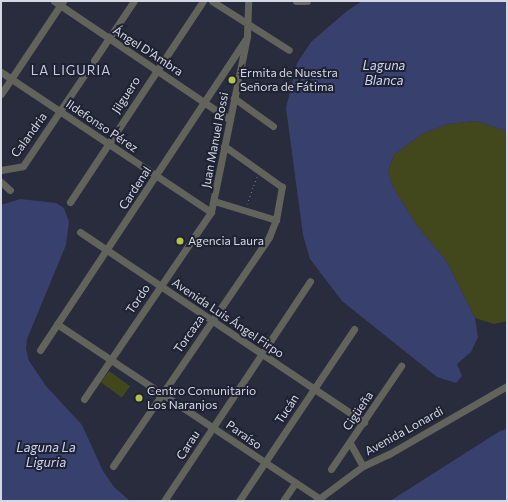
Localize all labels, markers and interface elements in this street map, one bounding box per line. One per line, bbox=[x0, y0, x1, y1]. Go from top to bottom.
street label: Ángel D'Ambra bbox=[110, 23, 186, 79]
water label: Laguna Blanca bbox=[363, 58, 405, 89]
district label: LA LIGURIA bbox=[31, 62, 111, 78]
place label: Ermita de Nuestra Señora de Fátima bbox=[240, 66, 338, 94]
street label: Jilguero bbox=[109, 74, 143, 116]
marker: Ermita de Nuestra Señora de Fátima bbox=[227, 75, 237, 85]
street label: Juan Manuel Rossi bbox=[199, 91, 231, 189]
street label: Ildefonso Pérez bbox=[63, 97, 141, 155]
street label: Calandria bbox=[8, 110, 50, 160]
street label: Cardenal bbox=[116, 164, 154, 212]
place label: Agencia Laura bbox=[188, 234, 264, 248]
marker: Agencia Laura bbox=[175, 236, 185, 246]
street label: Avenida Luis Ángel Firpo bbox=[169, 275, 287, 361]
street label: Tordo bbox=[123, 281, 153, 317]
street label: Torcaza bbox=[171, 312, 207, 356]
place label: Centro Comunitario Los Naranjos bbox=[147, 384, 256, 412]
street label: Cigüeña bbox=[340, 389, 376, 433]
street label: Tucán bbox=[272, 391, 302, 427]
marker: Centro Comunitario Los Naranjos bbox=[134, 393, 144, 403]
street label: Avenida Lonardi bbox=[362, 404, 446, 458]
street label: Paraíso bbox=[223, 417, 265, 453]
street label: Carau bbox=[173, 428, 203, 462]
water label: Laguna La Liguria bbox=[16, 440, 76, 471]

